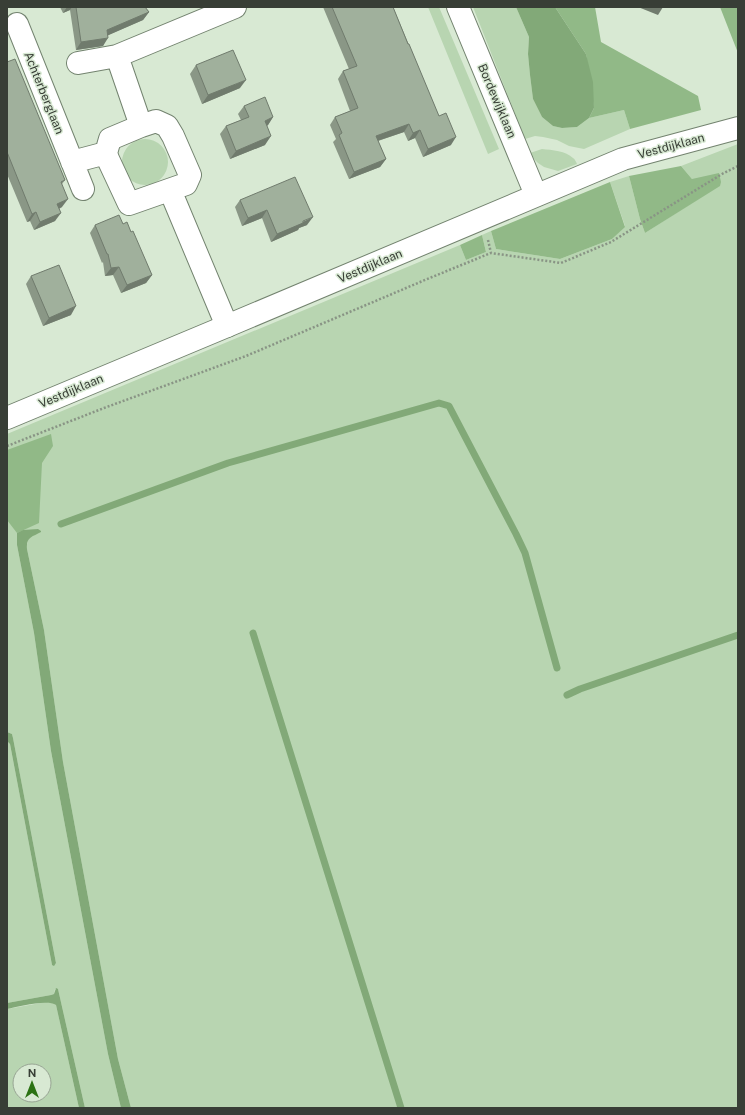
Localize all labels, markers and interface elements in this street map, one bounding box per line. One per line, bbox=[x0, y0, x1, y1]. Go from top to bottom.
street label: Achterberglaan bbox=[21, 50, 67, 136]
street label: Bordewijklaan bbox=[475, 62, 519, 140]
street label: Vestdijklaan bbox=[636, 130, 706, 162]
street label: Vestdijklaan bbox=[336, 246, 404, 286]
street label: Vestdijklaan bbox=[37, 371, 105, 411]
north arrow bbox=[12, 1063, 52, 1103]
text: N bbox=[28, 1067, 36, 1079]

